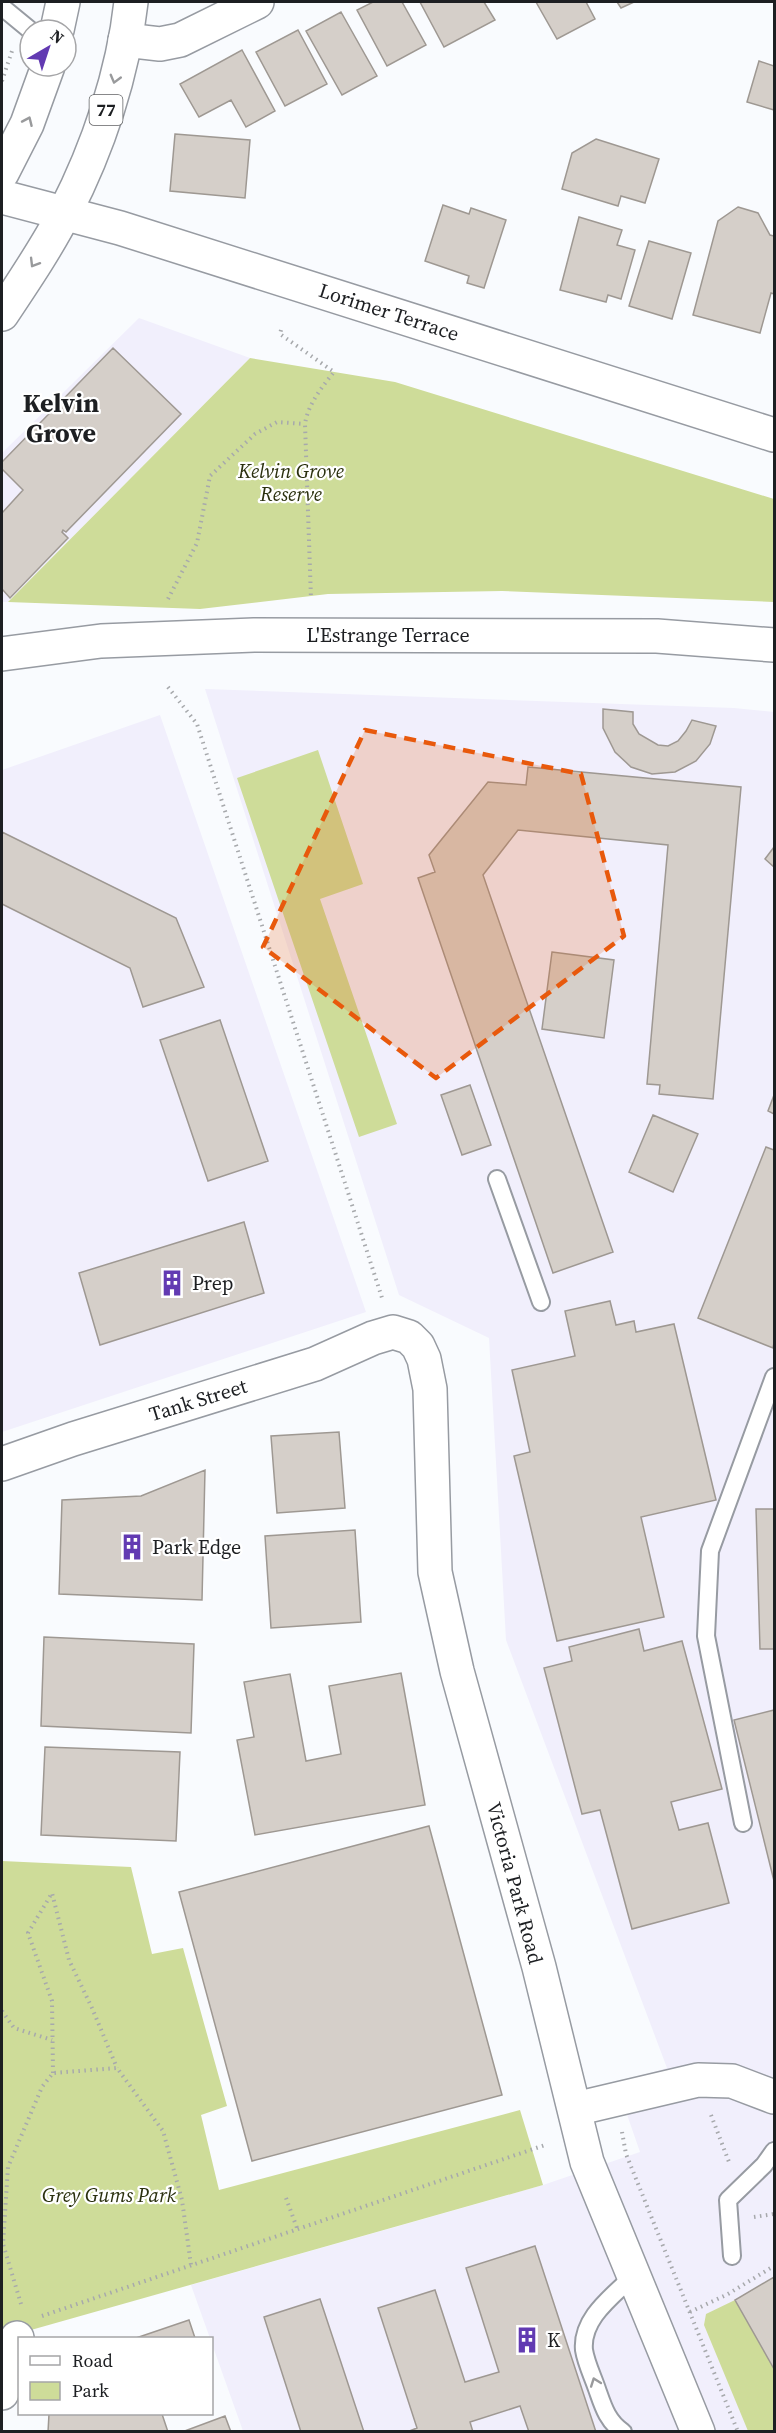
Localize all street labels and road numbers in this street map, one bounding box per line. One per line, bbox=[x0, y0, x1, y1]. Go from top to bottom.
road number: 77 bbox=[90, 95, 122, 125]
street label: Lorimer Terrace bbox=[315, 276, 463, 348]
street label: L'Estrange Terrace bbox=[306, 621, 470, 649]
street label: Tank Street bbox=[146, 1372, 251, 1428]
street label: Victoria Park Road bbox=[480, 1799, 550, 1968]

